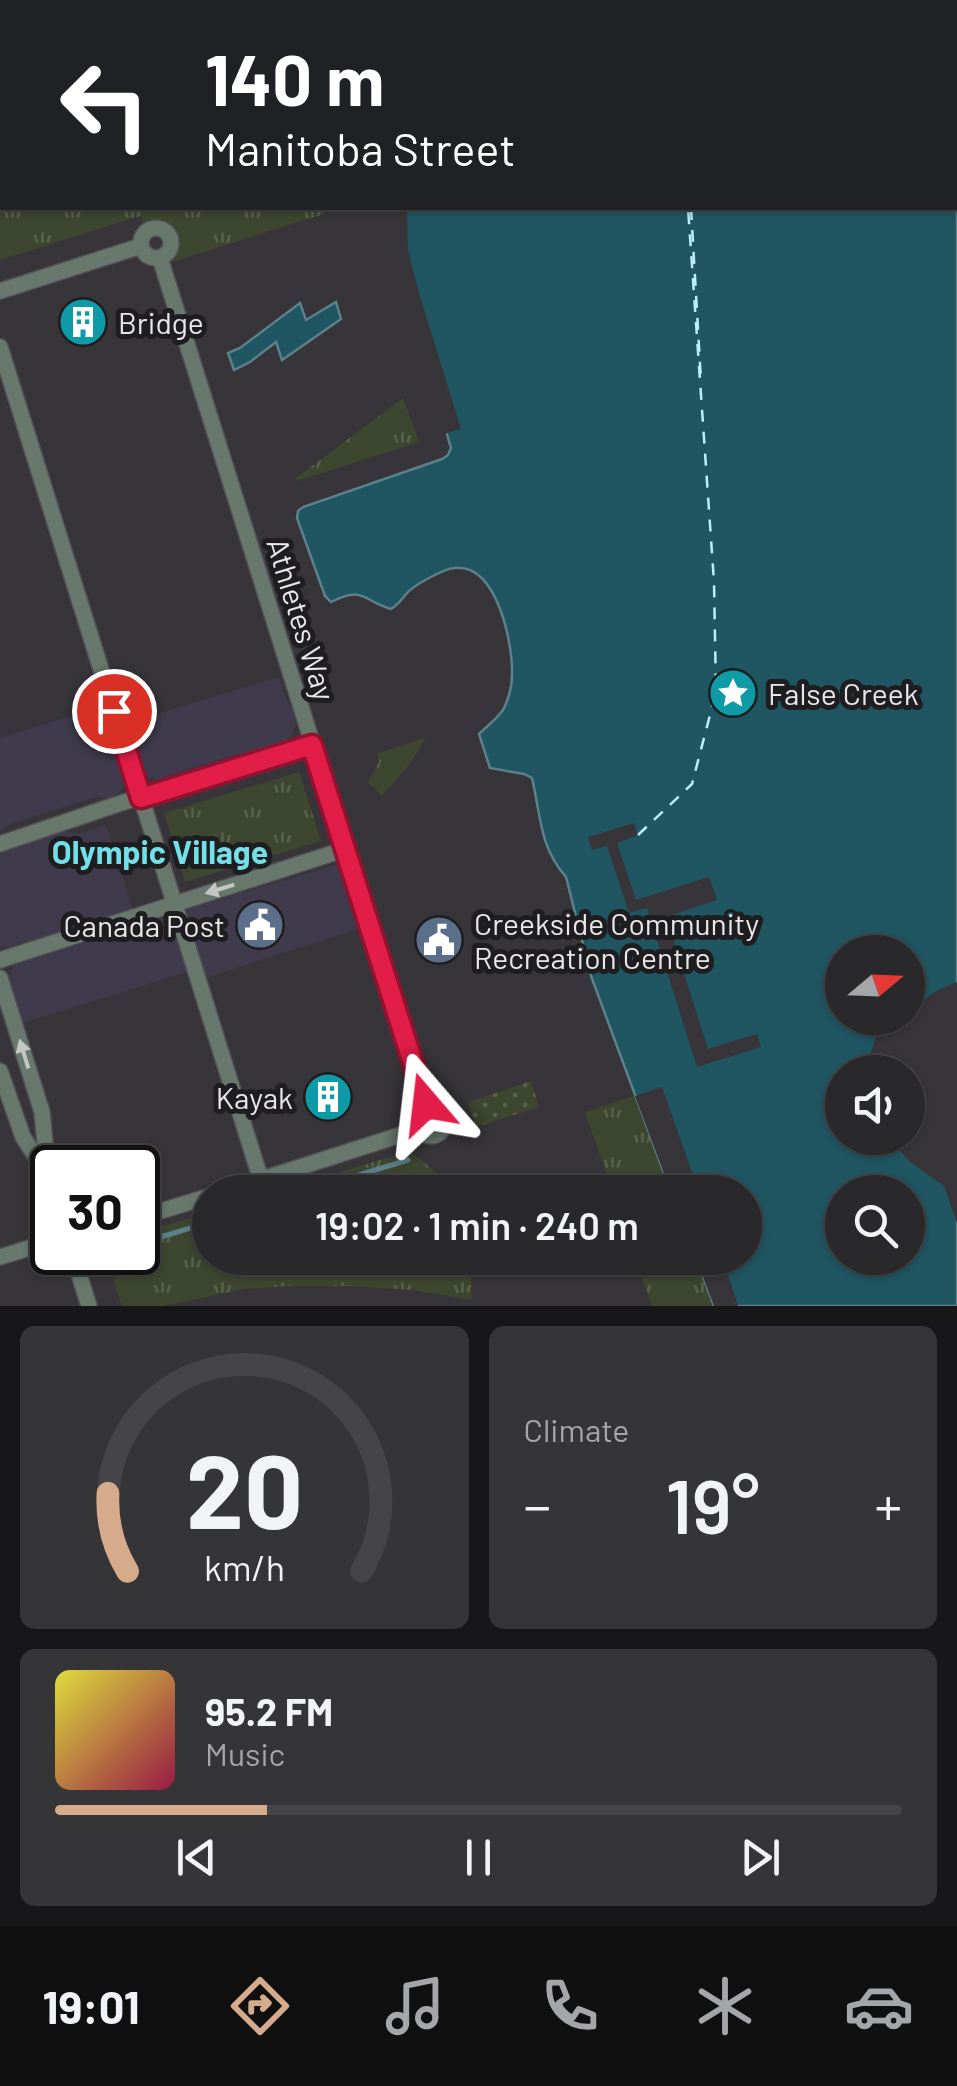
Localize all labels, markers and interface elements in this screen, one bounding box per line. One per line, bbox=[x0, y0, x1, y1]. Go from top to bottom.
text: 140 m bbox=[205, 36, 384, 120]
icon: left bbox=[40, 40, 170, 170]
text: Manitoba Street bbox=[205, 121, 516, 175]
building icon: Bridge bbox=[57, 296, 109, 348]
place label: Bridge bbox=[118, 304, 204, 340]
street label: Athletes Way bbox=[260, 533, 344, 705]
place icon: False Creek bbox=[707, 667, 759, 719]
pin bbox=[72, 669, 157, 754]
place label: False Creek bbox=[768, 675, 919, 711]
icon: arrive bbox=[87, 684, 142, 739]
district label: Olympic Village bbox=[52, 832, 268, 870]
one-way arrow bbox=[204, 882, 234, 897]
public building icon: Canada Post bbox=[234, 899, 286, 951]
place label: Creekside Community Recreation Centre bbox=[474, 905, 759, 975]
place label: Canada Post bbox=[64, 907, 225, 943]
public building icon: Creekside Community Recreation Centre bbox=[413, 914, 465, 966]
north arrow bbox=[825, 935, 925, 1035]
map controls bbox=[825, 935, 925, 1275]
one-way arrow bbox=[16, 1038, 31, 1068]
position arrow bbox=[374, 1052, 478, 1156]
button: sound bbox=[825, 1055, 925, 1155]
building icon: Kayak bbox=[302, 1071, 354, 1123]
place label: Kayak bbox=[216, 1079, 293, 1115]
speed limit sign: 30 bbox=[30, 1145, 160, 1275]
button: search bbox=[825, 1175, 925, 1275]
text: 19:02 · 1 min · 240 m bbox=[315, 1202, 639, 1248]
text: Climate bbox=[524, 1410, 629, 1448]
text: 20 bbox=[185, 1425, 303, 1550]
text: 19° bbox=[666, 1459, 760, 1549]
text: − bbox=[524, 1471, 551, 1537]
text: + bbox=[874, 1471, 902, 1537]
text: km/h bbox=[204, 1545, 285, 1588]
text: 95.2 FM bbox=[205, 1688, 333, 1734]
text: Music bbox=[205, 1734, 285, 1772]
icon: previous bbox=[169, 1830, 224, 1885]
icon: pause bbox=[451, 1830, 506, 1885]
icon: next bbox=[733, 1830, 788, 1885]
icon: directions bbox=[225, 1971, 295, 2041]
icon: music bbox=[380, 1971, 450, 2041]
icon: phone bbox=[535, 1971, 605, 2041]
icon: climate bbox=[690, 1971, 760, 2041]
icon: car bbox=[844, 1971, 914, 2041]
text: 19:01 bbox=[42, 1979, 140, 2033]

